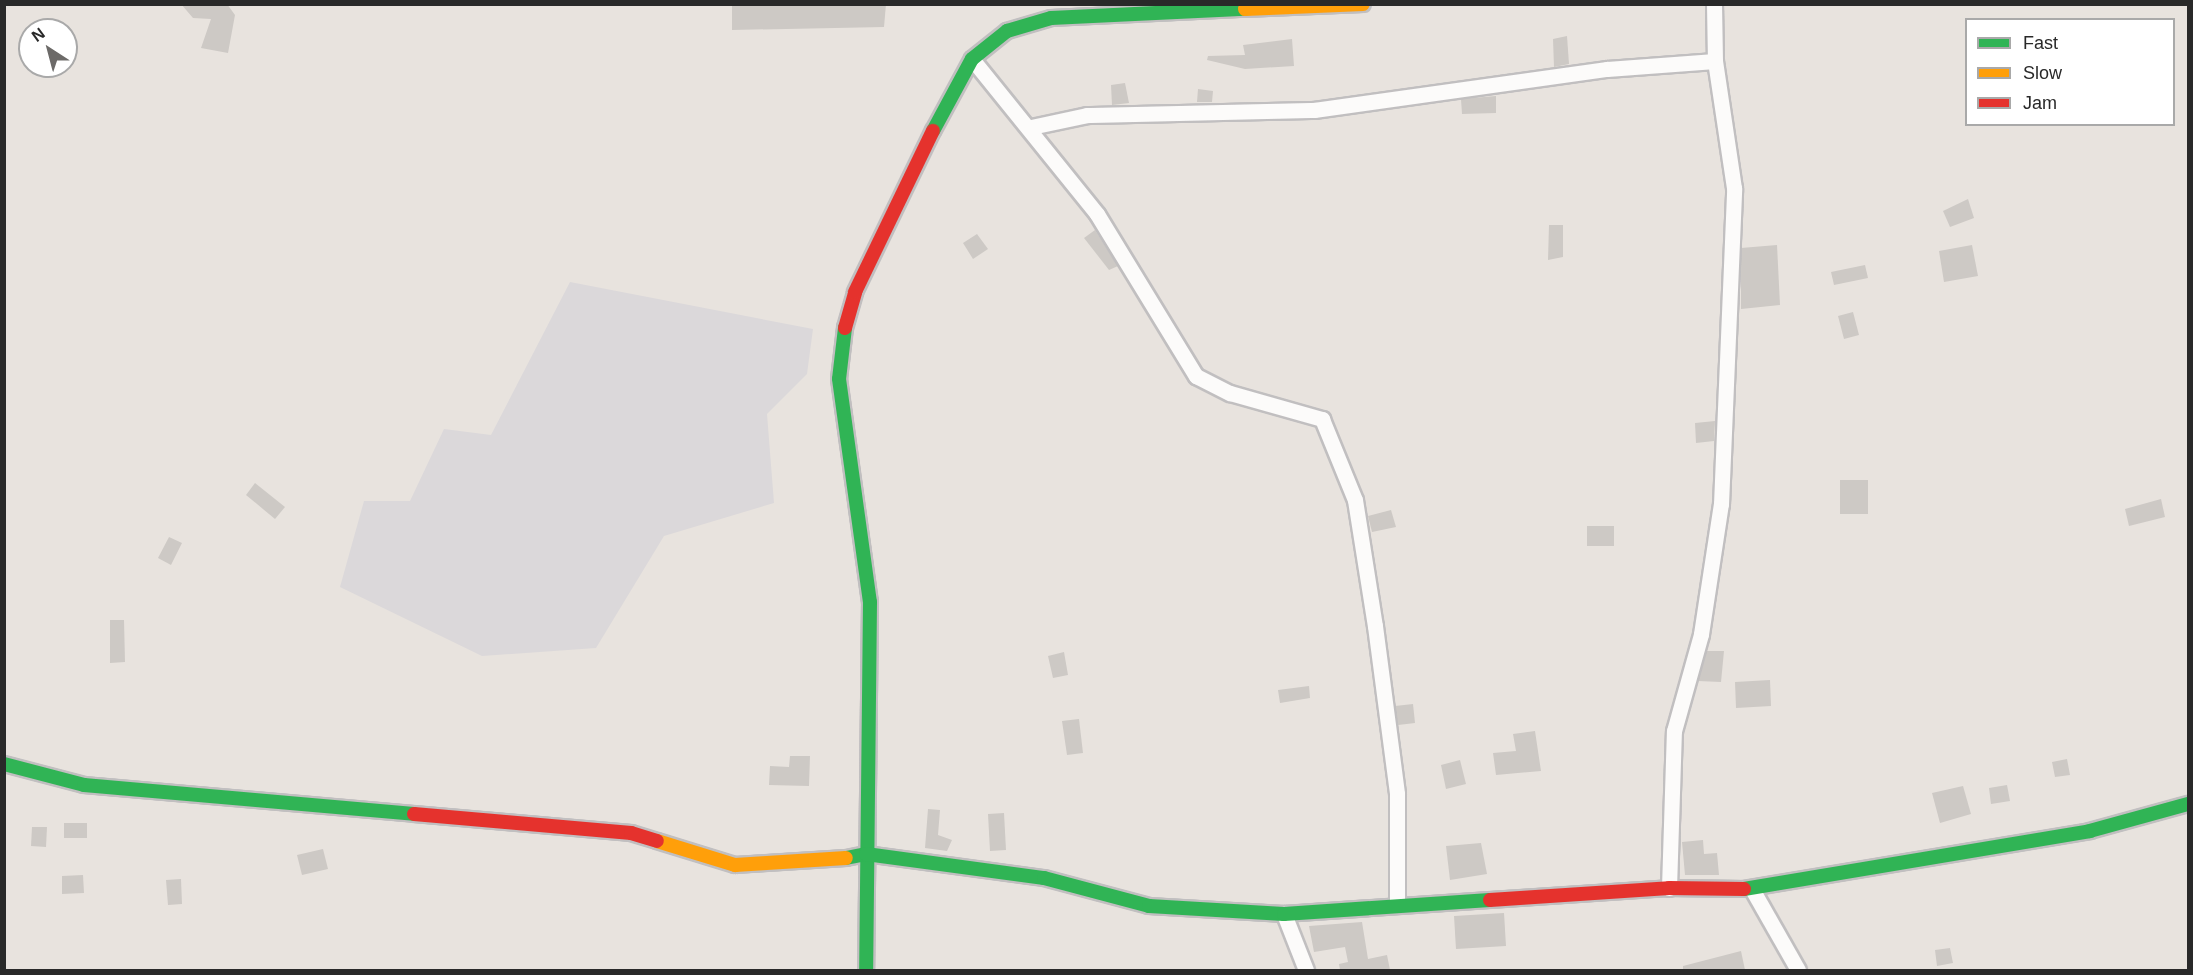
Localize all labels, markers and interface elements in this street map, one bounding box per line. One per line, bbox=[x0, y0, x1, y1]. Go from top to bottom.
north arrow bbox=[18, 18, 78, 78]
legend bbox=[1965, 18, 2175, 126]
text: N bbox=[29, 24, 48, 45]
text: Fast bbox=[2023, 33, 2058, 53]
text: Slow bbox=[2023, 63, 2062, 83]
text: Jam bbox=[2023, 93, 2057, 113]

